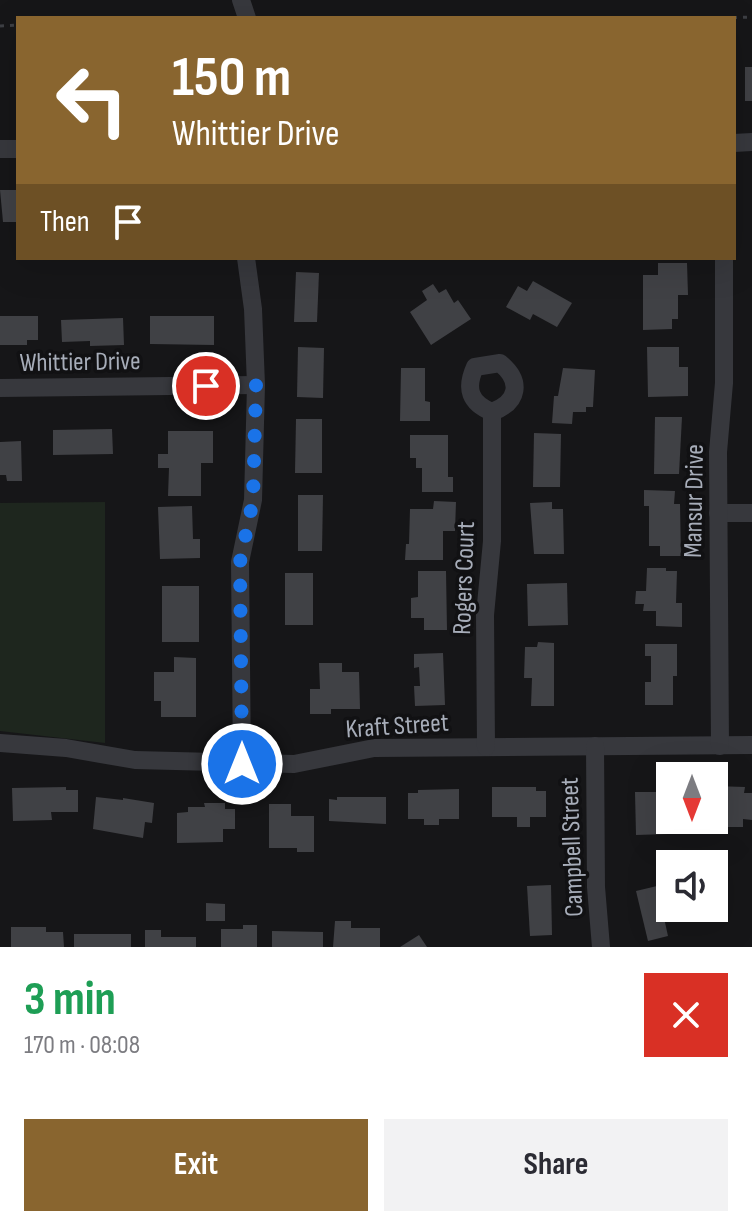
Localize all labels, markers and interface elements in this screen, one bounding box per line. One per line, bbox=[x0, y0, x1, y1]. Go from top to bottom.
text: 150 m bbox=[172, 45, 291, 112]
icon: left bbox=[40, 48, 144, 152]
text: Whittier Drive bbox=[172, 113, 340, 156]
icon: arrive bbox=[106, 200, 150, 244]
text: Then bbox=[40, 204, 90, 240]
street label: Whittier Drive bbox=[19, 346, 141, 379]
pin bbox=[172, 352, 240, 420]
icon: arrive bbox=[184, 364, 228, 408]
street label: Mansur Drive bbox=[678, 444, 711, 558]
street label: Rogers Court bbox=[447, 521, 482, 635]
street label: Kraft Street bbox=[345, 707, 450, 746]
position arrow bbox=[200, 722, 284, 806]
north arrow bbox=[656, 762, 728, 834]
map controls bbox=[656, 762, 728, 922]
street label: Campbell Street bbox=[555, 777, 590, 917]
button: sound bbox=[656, 850, 728, 922]
text: 3 min bbox=[24, 971, 116, 1028]
button: close bbox=[644, 973, 728, 1057]
text: 170 m · 08:08 bbox=[24, 1030, 140, 1061]
button: Exit bbox=[24, 1119, 368, 1211]
button: Share bbox=[384, 1119, 728, 1211]

